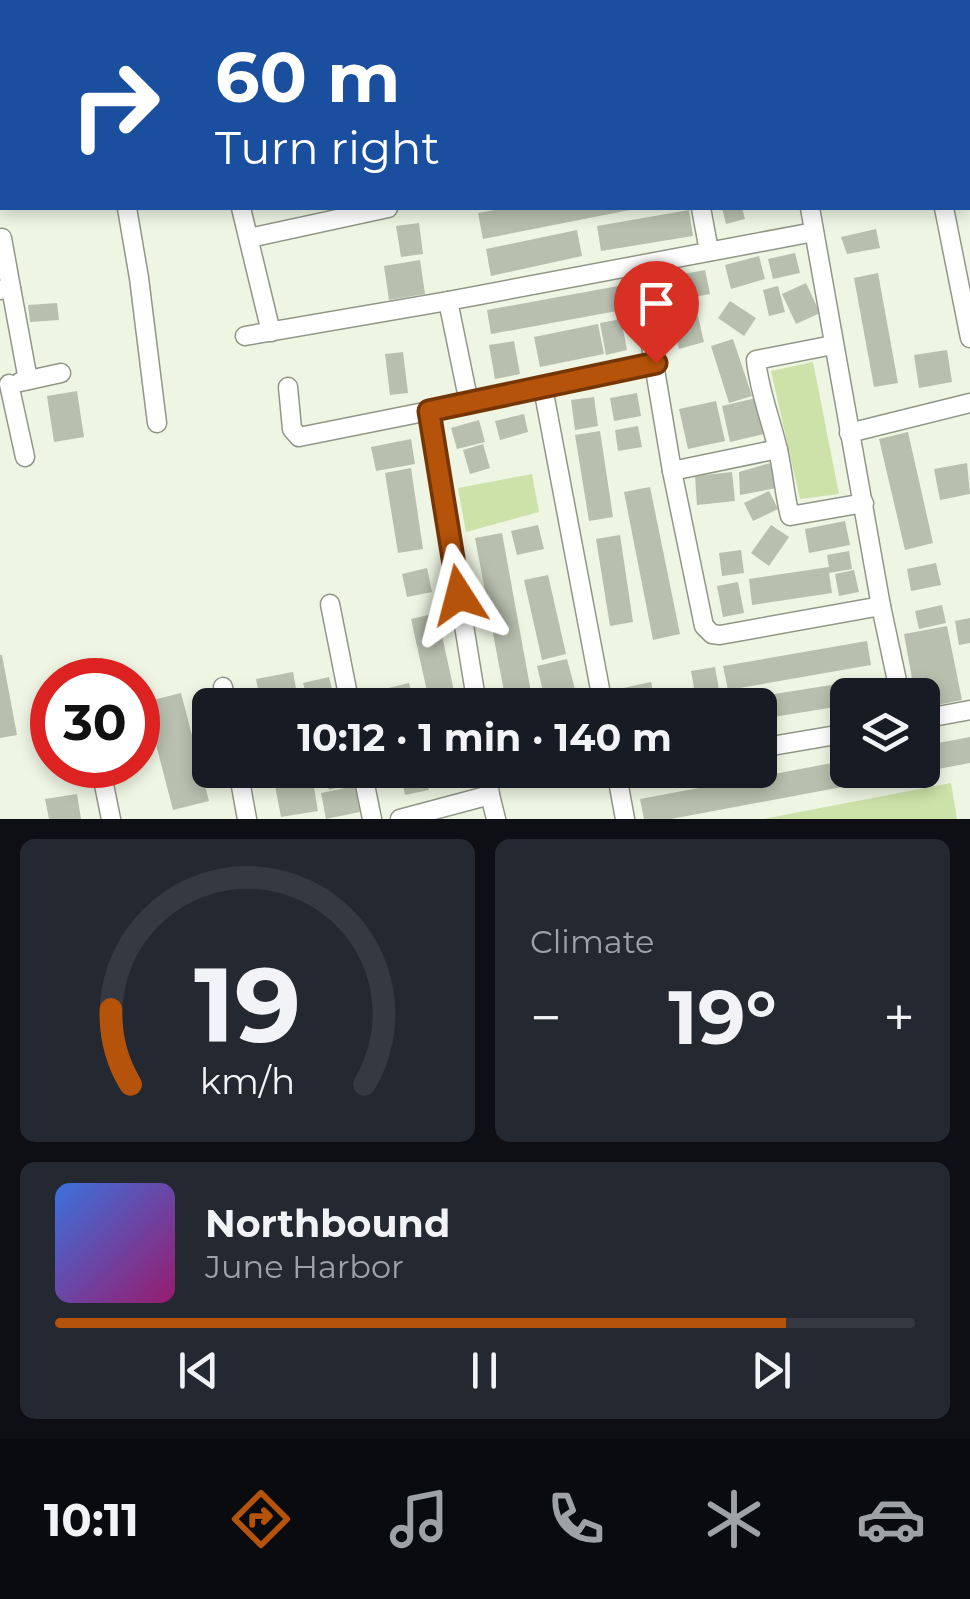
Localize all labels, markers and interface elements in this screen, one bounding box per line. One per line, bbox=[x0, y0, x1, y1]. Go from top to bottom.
text: 60 m bbox=[215, 34, 400, 120]
icon: right bbox=[50, 40, 180, 170]
text: Turn right bbox=[215, 120, 440, 175]
pin bbox=[614, 261, 699, 364]
icon: arrive bbox=[629, 276, 684, 331]
position arrow bbox=[407, 543, 511, 647]
speed limit sign: 30 bbox=[30, 658, 160, 788]
map controls bbox=[830, 678, 940, 788]
button: layers bbox=[830, 678, 940, 788]
text: 10:12 · 1 min · 140 m bbox=[297, 714, 672, 761]
text: Climate bbox=[530, 922, 654, 961]
text: 19 bbox=[194, 941, 301, 1068]
text: 19° bbox=[668, 971, 777, 1063]
text: − bbox=[530, 984, 562, 1051]
text: + bbox=[883, 984, 915, 1051]
text: km/h bbox=[200, 1059, 295, 1103]
text: Northbound bbox=[205, 1200, 450, 1247]
text: June Harbor bbox=[205, 1247, 404, 1286]
icon: previous bbox=[171, 1343, 226, 1398]
icon: pause bbox=[457, 1343, 512, 1398]
icon: next bbox=[744, 1343, 799, 1398]
icon: directions bbox=[226, 1484, 296, 1554]
icon: music bbox=[384, 1484, 454, 1554]
icon: phone bbox=[541, 1484, 611, 1554]
icon: climate bbox=[699, 1484, 769, 1554]
icon: car bbox=[856, 1484, 926, 1554]
text: 10:11 bbox=[44, 1492, 139, 1547]

